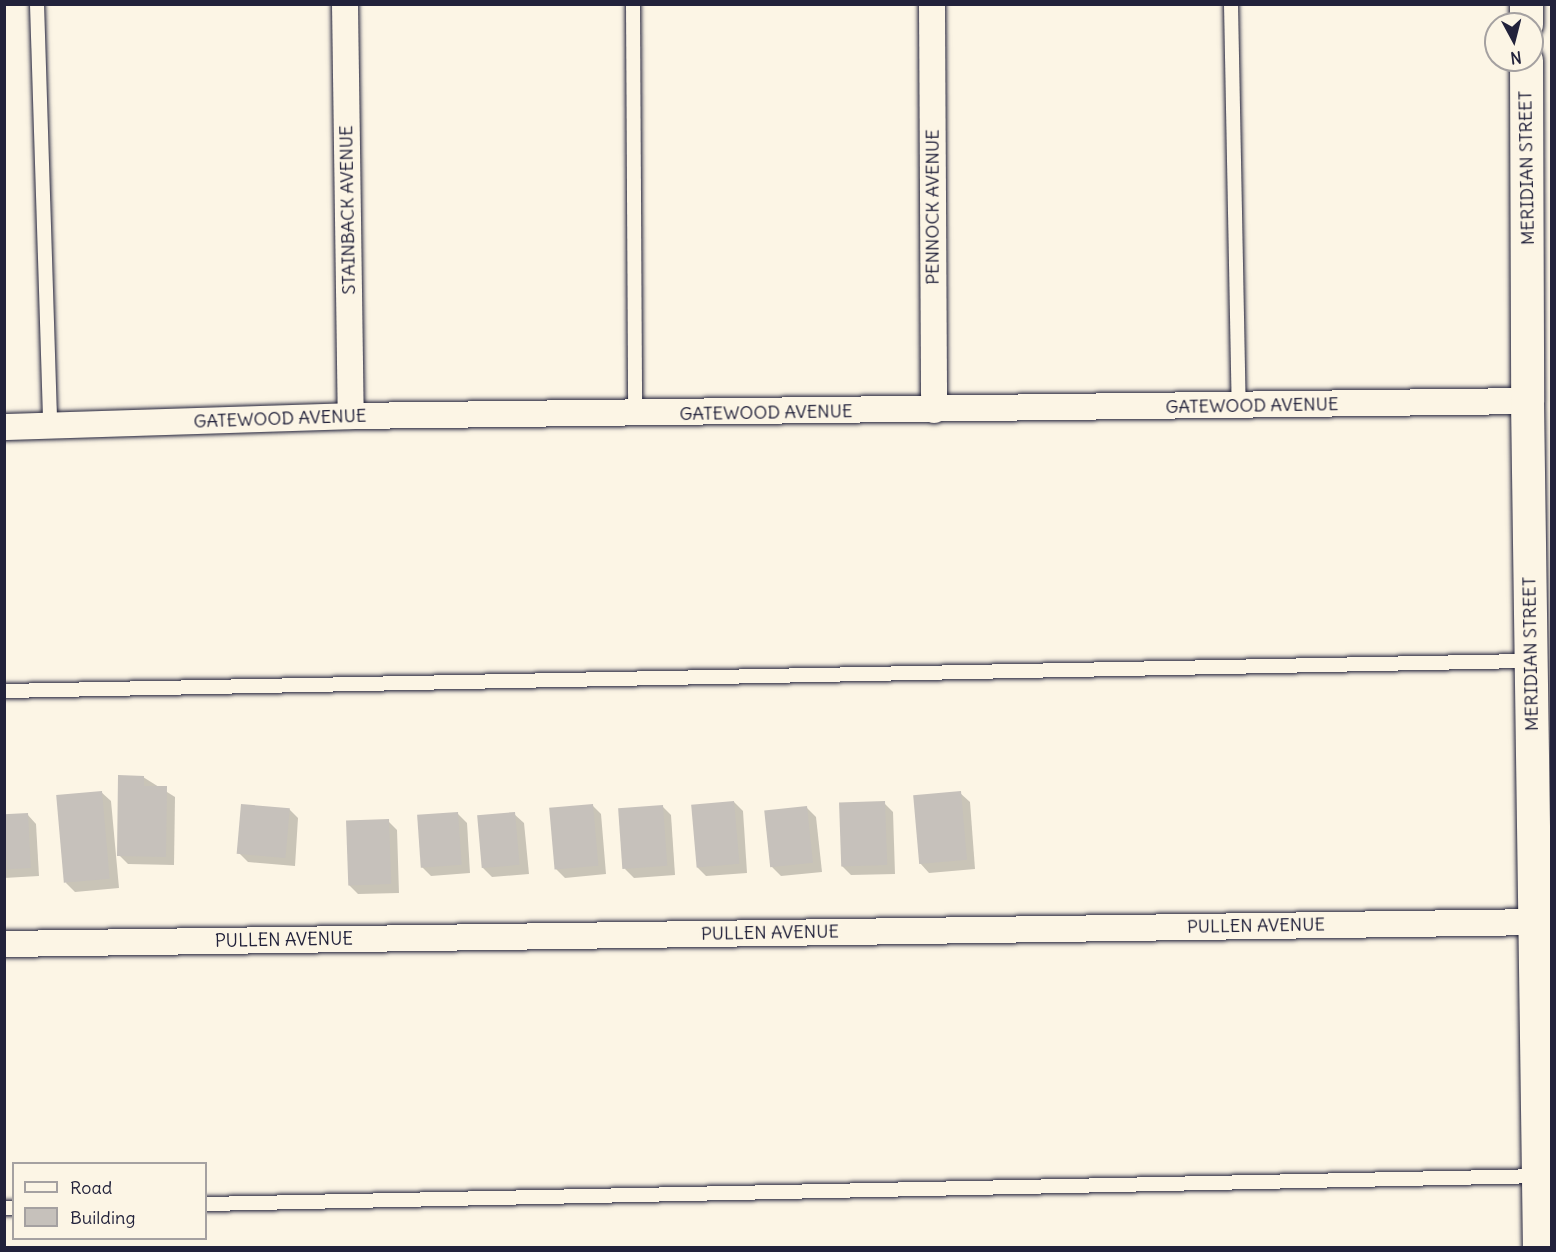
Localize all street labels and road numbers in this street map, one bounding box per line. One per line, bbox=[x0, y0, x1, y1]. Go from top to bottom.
street label: MERIDIAN STREET bbox=[1515, 91, 1539, 245]
street label: STAINBACK AVENUE bbox=[336, 125, 360, 295]
street label: PENNOCK AVENUE bbox=[922, 129, 944, 285]
street label: GATEWOOD AVENUE bbox=[1165, 394, 1339, 418]
street label: GATEWOOD AVENUE bbox=[679, 401, 853, 425]
street label: GATEWOOD AVENUE bbox=[193, 405, 367, 433]
street label: MERIDIAN STREET bbox=[1519, 577, 1543, 731]
street label: PULLEN AVENUE bbox=[1187, 914, 1325, 938]
street label: PULLEN AVENUE bbox=[701, 921, 839, 945]
street label: PULLEN AVENUE bbox=[215, 928, 353, 952]

